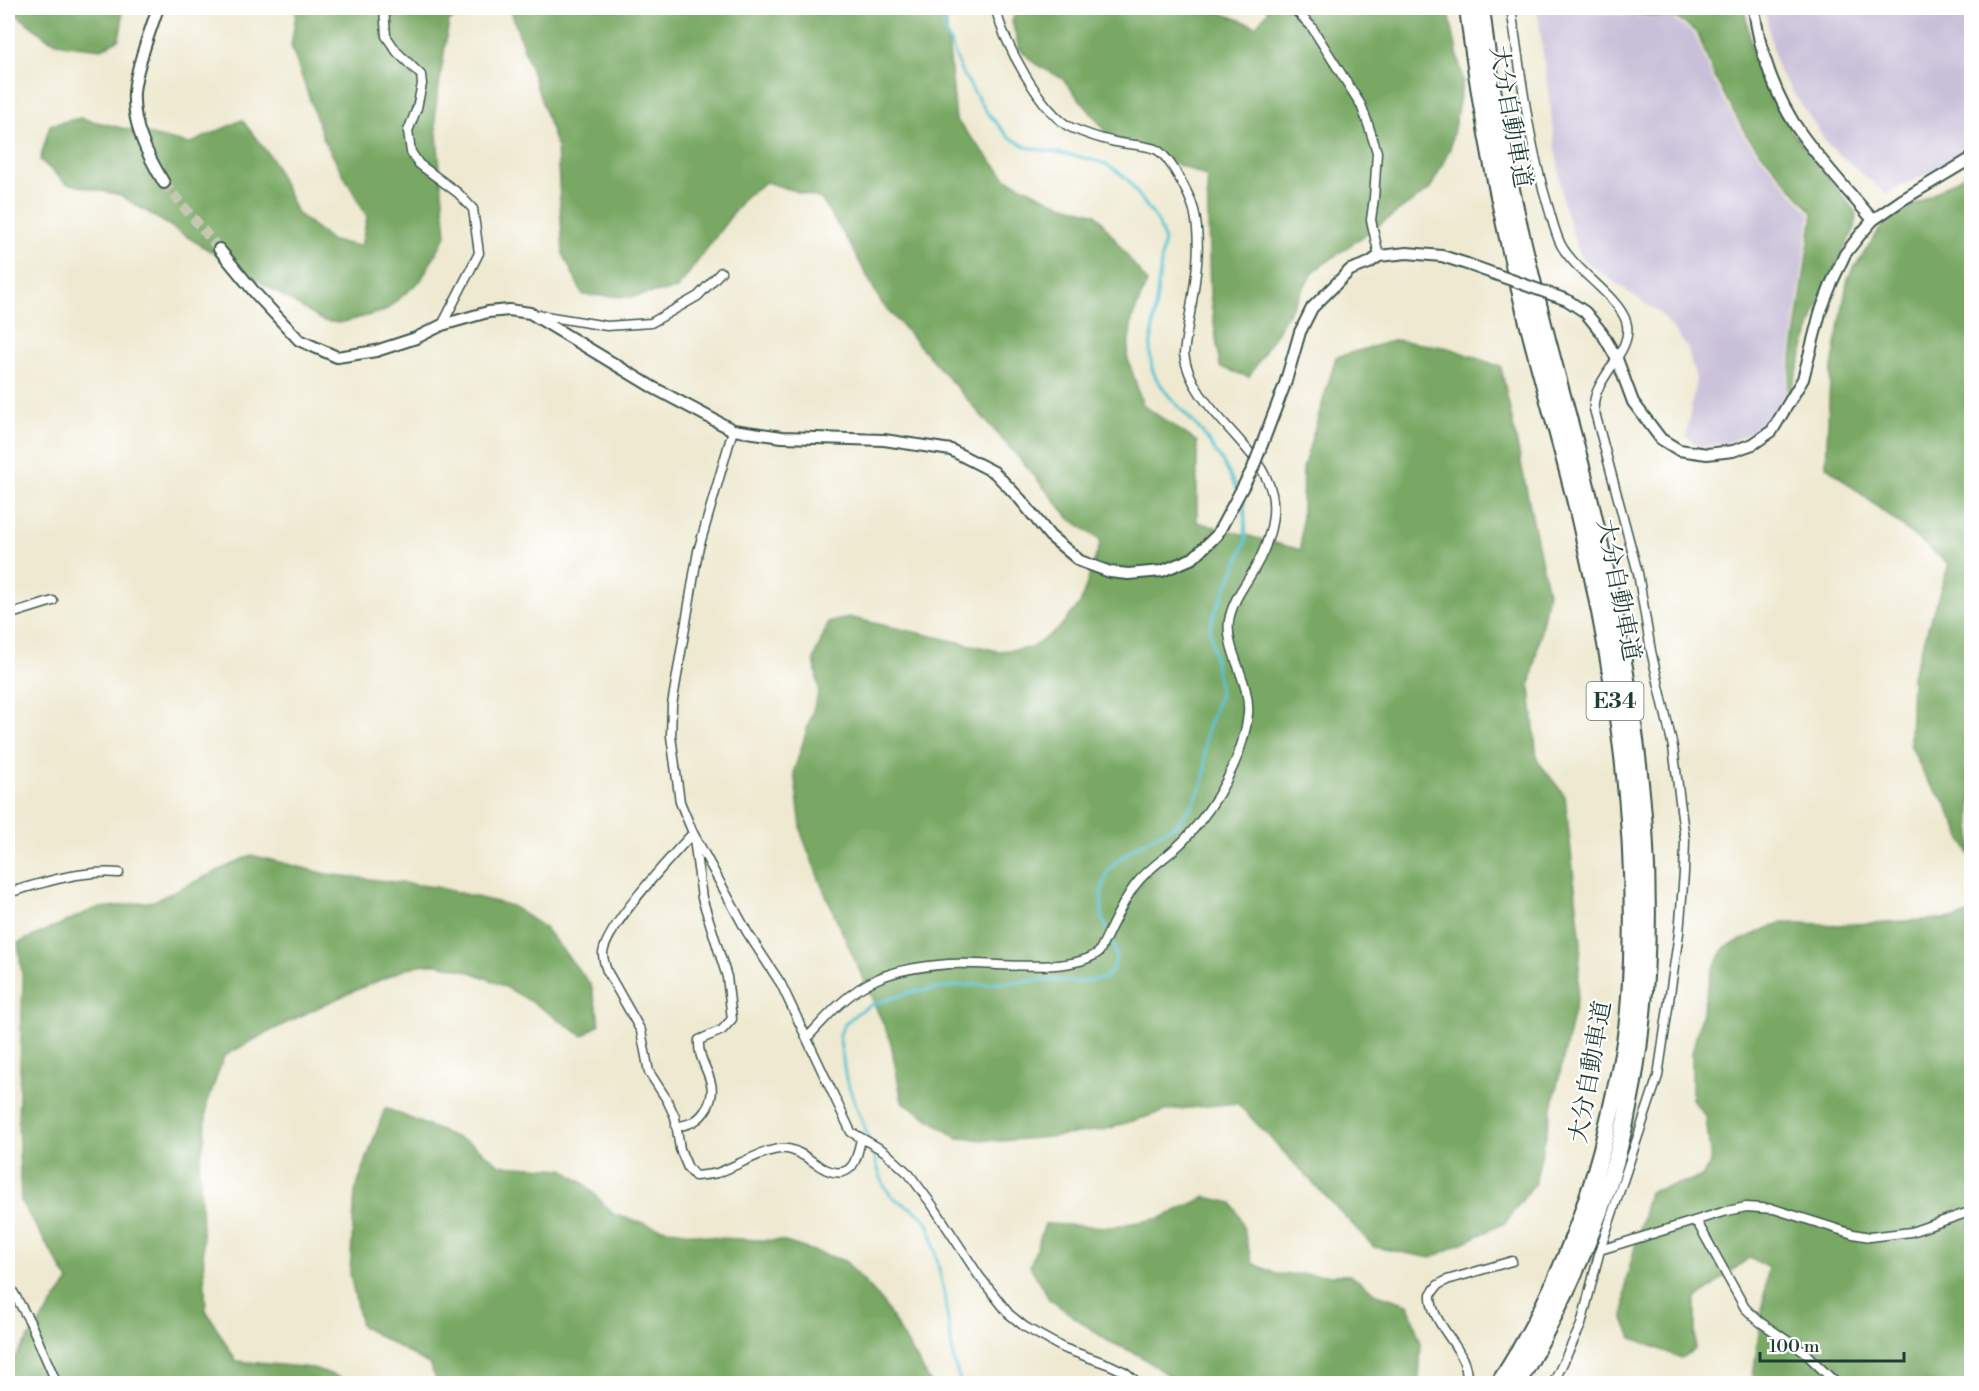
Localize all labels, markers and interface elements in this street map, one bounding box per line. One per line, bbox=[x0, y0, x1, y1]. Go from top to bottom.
street label: 大分自動車道 bbox=[1483, 43, 1537, 191]
street label: 大分自動車道 bbox=[1590, 516, 1646, 664]
road number: E34 bbox=[1586, 682, 1644, 720]
street label: 大分自動車道 bbox=[1564, 998, 1618, 1146]
scale bar bbox=[1760, 1325, 1904, 1363]
text: 100 m bbox=[1769, 1335, 1820, 1358]

